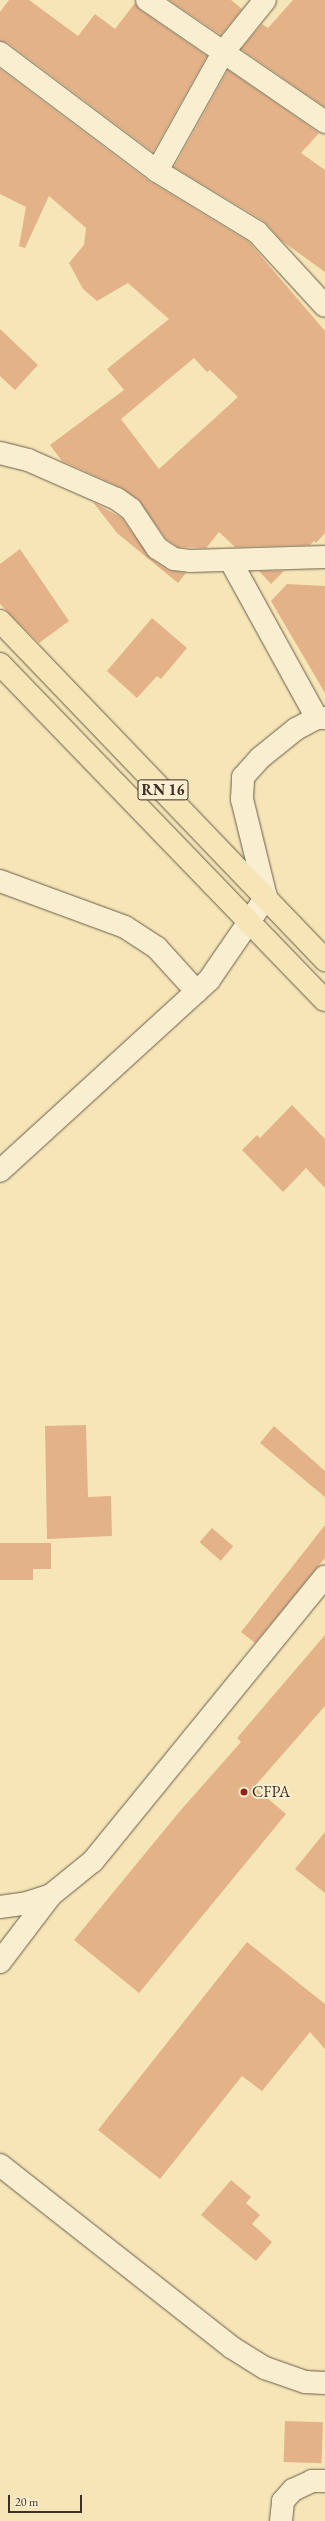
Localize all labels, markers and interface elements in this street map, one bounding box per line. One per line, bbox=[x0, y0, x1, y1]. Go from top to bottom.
road number: RN 16 bbox=[137, 777, 189, 803]
place label: CFPA bbox=[252, 1782, 290, 1802]
marker: CFPA bbox=[239, 1787, 249, 1797]
scale bar bbox=[10, 2487, 84, 2513]
text: 20 m bbox=[15, 2494, 38, 2510]

